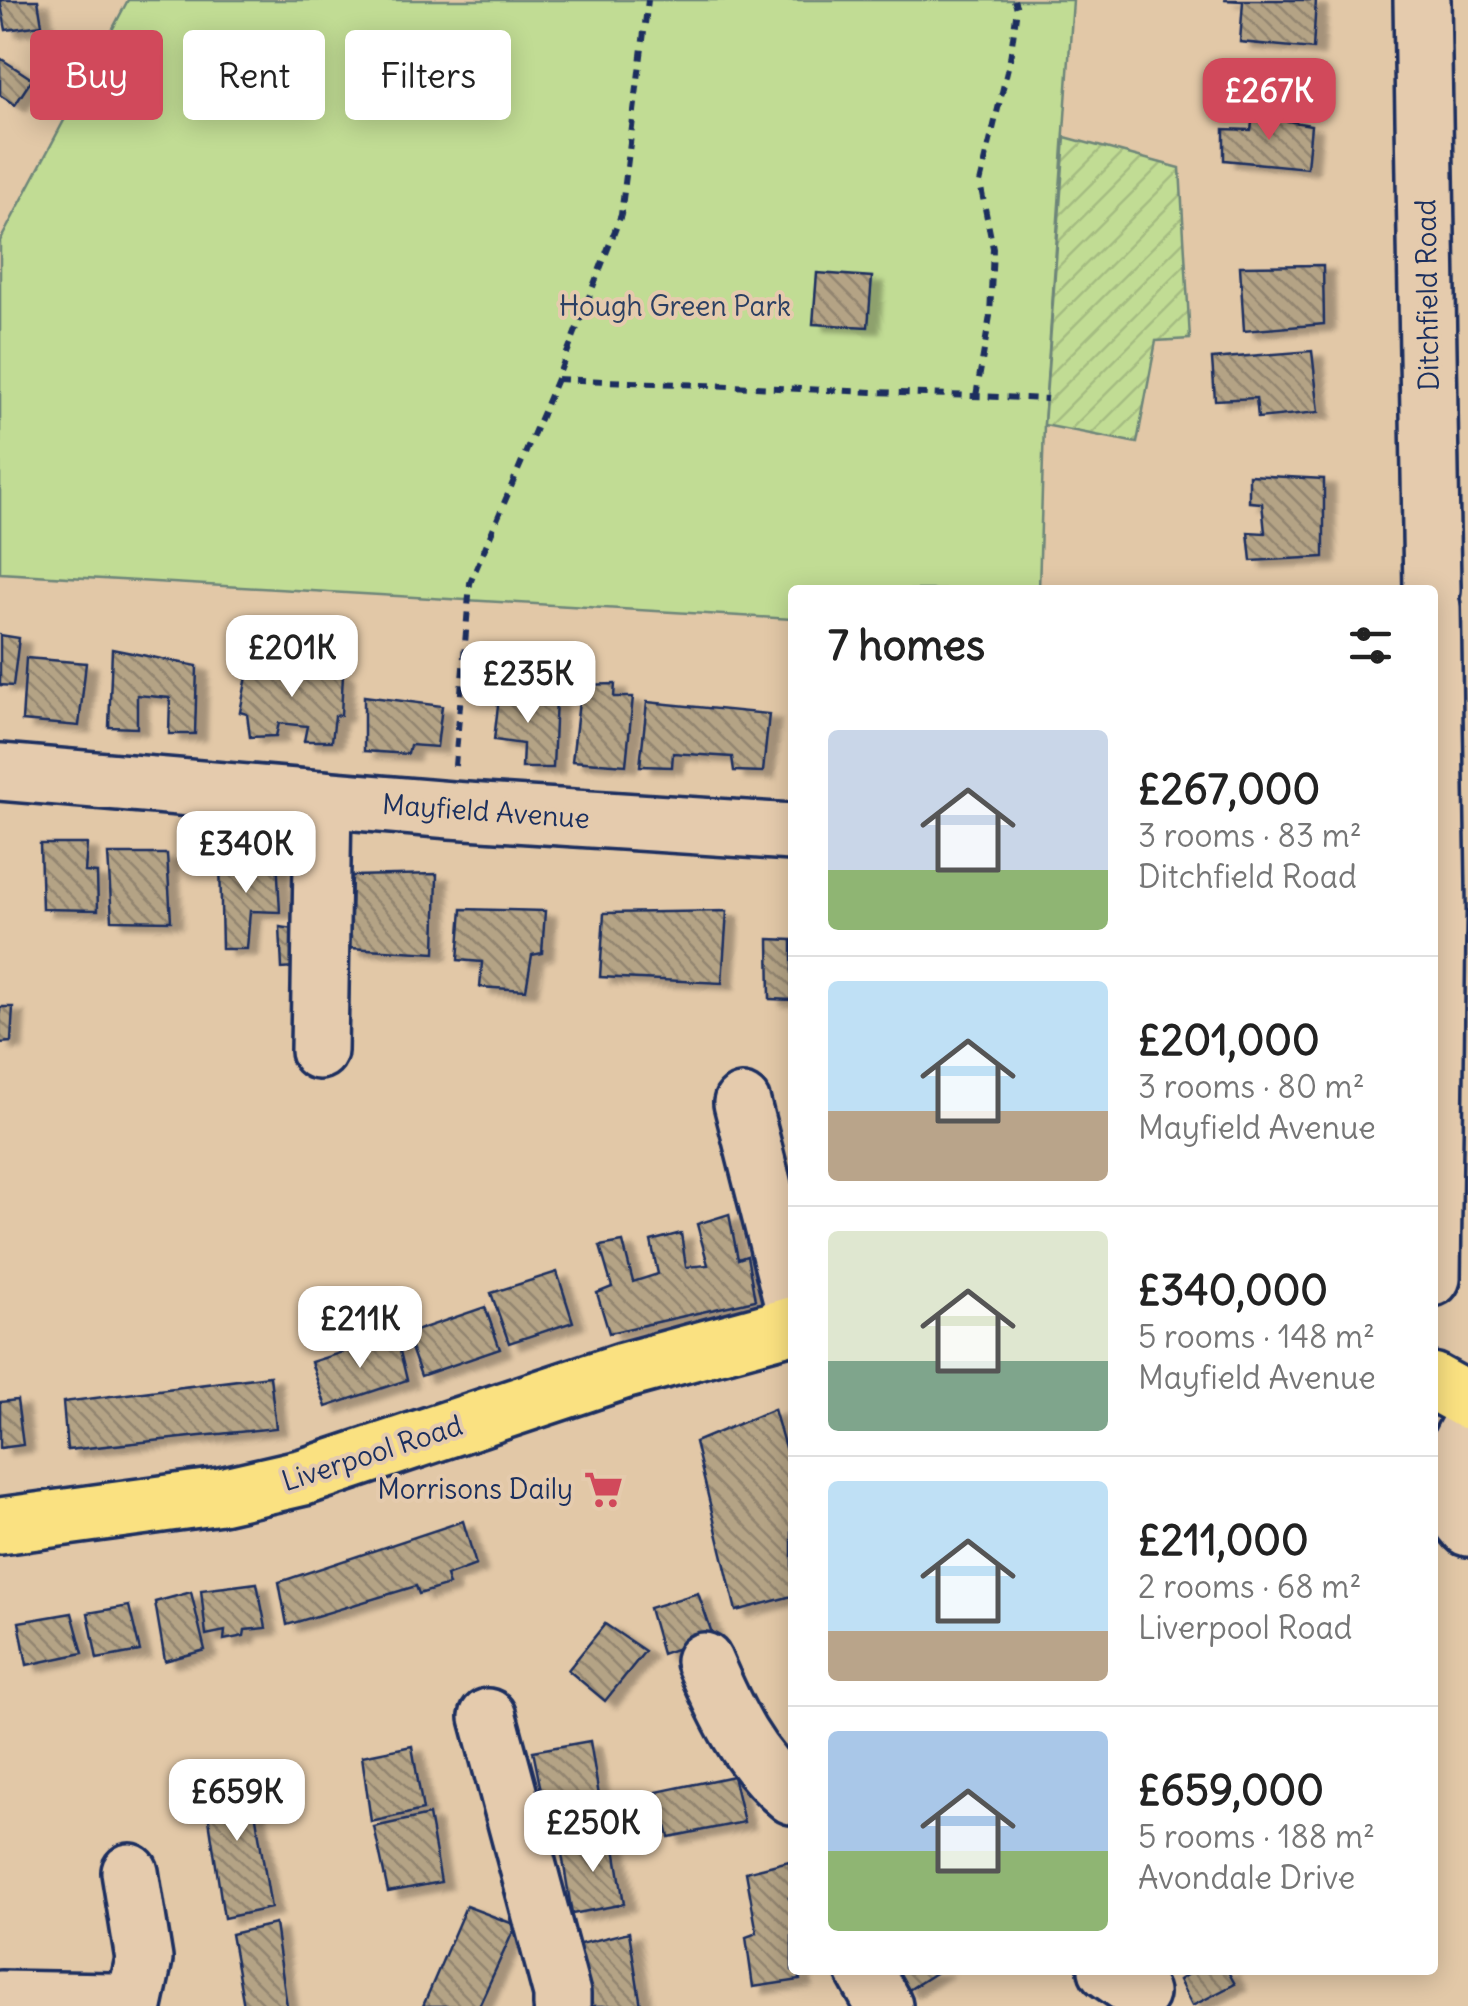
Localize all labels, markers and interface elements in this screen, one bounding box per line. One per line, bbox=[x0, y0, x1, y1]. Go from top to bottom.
chip: Buy bbox=[30, 30, 163, 120]
chip: Rent bbox=[183, 30, 325, 120]
chip: Filters bbox=[345, 30, 511, 120]
pin: £267K bbox=[1199, 58, 1339, 143]
text: £267K bbox=[1225, 70, 1313, 111]
street label: Ditchfield Road bbox=[1407, 199, 1447, 391]
park label: Hough Green Park bbox=[559, 288, 791, 324]
pin: £201K bbox=[222, 615, 362, 700]
icon: filters bbox=[1343, 618, 1398, 673]
text: 7 homes bbox=[828, 619, 985, 671]
text: £201K bbox=[248, 627, 336, 668]
pin: £235K bbox=[458, 641, 598, 726]
text: £235K bbox=[482, 653, 574, 694]
text: £267,000 bbox=[1138, 763, 1320, 815]
icon: home bbox=[908, 770, 1028, 890]
street label: Mayfield Avenue bbox=[381, 786, 591, 836]
pin: £340K bbox=[176, 811, 316, 896]
text: 3 rooms · 83 m² bbox=[1138, 815, 1362, 856]
text: £340K bbox=[199, 823, 293, 864]
text: Ditchfield Road bbox=[1138, 856, 1357, 897]
text: £201,000 bbox=[1138, 1014, 1320, 1066]
icon: home bbox=[908, 1021, 1028, 1141]
text: 3 rooms · 80 m² bbox=[1138, 1066, 1365, 1107]
text: Mayfield Avenue bbox=[1138, 1107, 1376, 1148]
text: £340,000 bbox=[1138, 1264, 1328, 1316]
icon: home bbox=[908, 1271, 1028, 1391]
pin: £211K bbox=[290, 1286, 430, 1371]
text: £211K bbox=[320, 1298, 400, 1339]
text: 5 rooms · 148 m² bbox=[1138, 1316, 1375, 1357]
text: Mayfield Avenue bbox=[1138, 1357, 1376, 1398]
street label: Liverpool Road bbox=[277, 1407, 467, 1499]
supermarket icon: Morrisons Daily bbox=[582, 1468, 624, 1510]
place label: Morrisons Daily bbox=[377, 1471, 573, 1507]
text: £211,000 bbox=[1138, 1514, 1309, 1566]
icon: home bbox=[908, 1521, 1028, 1641]
text: 2 rooms · 68 m² bbox=[1138, 1566, 1361, 1607]
text: Liverpool Road bbox=[1138, 1607, 1352, 1648]
pin: £659K bbox=[167, 1759, 307, 1844]
text: £659,000 bbox=[1138, 1764, 1324, 1816]
text: £659K bbox=[191, 1771, 283, 1812]
icon: home bbox=[908, 1771, 1028, 1891]
pin: £250K bbox=[523, 1790, 663, 1875]
text: £250K bbox=[546, 1802, 640, 1843]
text: 5 rooms · 188 m² bbox=[1138, 1816, 1375, 1857]
text: Avondale Drive bbox=[1138, 1857, 1355, 1898]

